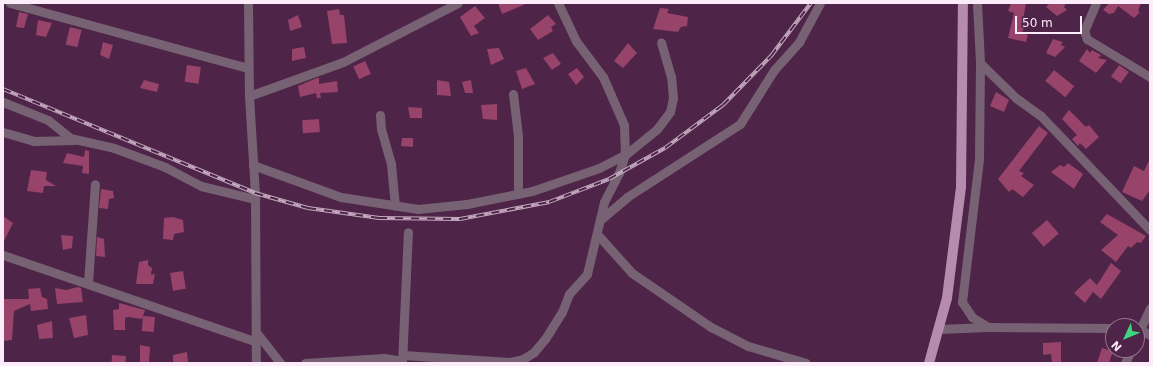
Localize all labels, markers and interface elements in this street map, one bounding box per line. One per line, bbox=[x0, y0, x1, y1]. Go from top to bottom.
scale bar bbox=[1017, 8, 1084, 34]
text: 50 m bbox=[1022, 16, 1053, 30]
north arrow bbox=[1105, 318, 1145, 358]
text: N bbox=[1109, 338, 1125, 354]

